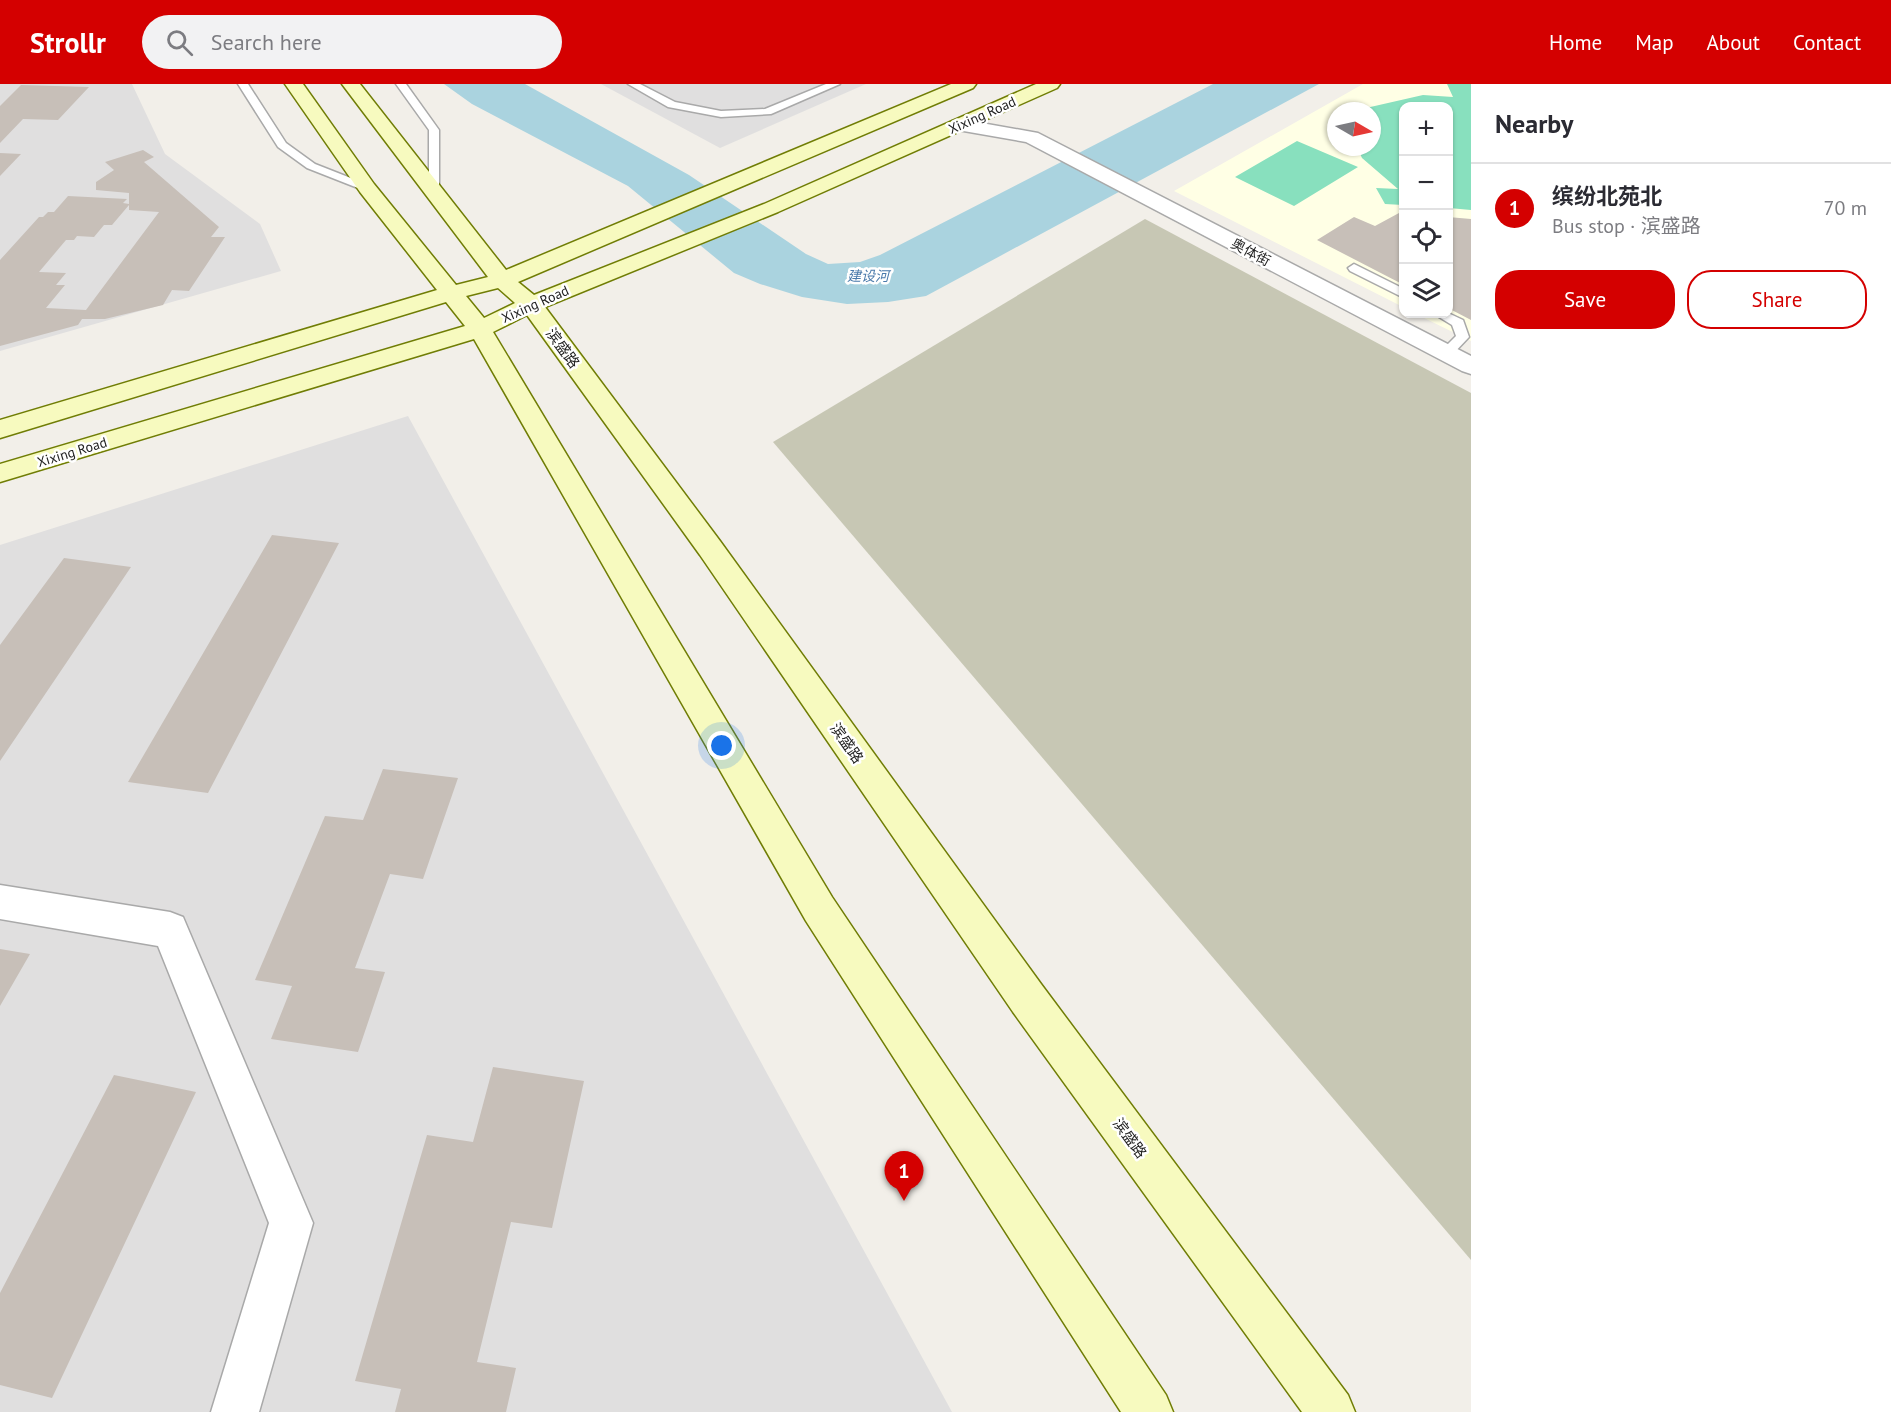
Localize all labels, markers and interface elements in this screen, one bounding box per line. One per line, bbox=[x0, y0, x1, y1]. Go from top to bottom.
search box bbox=[142, 15, 562, 69]
text: Strollr bbox=[30, 24, 106, 61]
icon: search bbox=[163, 26, 196, 59]
text: Search here bbox=[211, 28, 322, 56]
text: Home bbox=[1549, 29, 1602, 56]
text: Map bbox=[1635, 29, 1674, 56]
text: About bbox=[1707, 29, 1760, 56]
text: Contact bbox=[1793, 29, 1861, 56]
street label: Xixing Road bbox=[945, 92, 1019, 138]
north arrow bbox=[1327, 102, 1381, 156]
map controls bbox=[1399, 102, 1453, 318]
button: + bbox=[1399, 102, 1453, 156]
text: Nearby bbox=[1495, 107, 1573, 140]
button: − bbox=[1399, 156, 1453, 210]
text: 缤纷北苑北 bbox=[1552, 182, 1662, 210]
text: 1 bbox=[1509, 195, 1520, 221]
text: 70 m bbox=[1824, 195, 1867, 221]
button: locate bbox=[1399, 210, 1453, 264]
text: Bus stop · 滨盛路 bbox=[1552, 213, 1701, 239]
street label: 奥体街 bbox=[1228, 234, 1274, 270]
button: layers bbox=[1399, 264, 1453, 318]
water label: 建设河 bbox=[847, 267, 892, 285]
button: Save bbox=[1495, 270, 1675, 329]
button: Share bbox=[1687, 270, 1867, 329]
street label: Xixing Road bbox=[498, 281, 572, 327]
street label: 滨盛路 bbox=[542, 324, 584, 372]
street label: Xixing Road bbox=[35, 433, 109, 471]
street label: 滨盛路 bbox=[826, 719, 868, 767]
your location bbox=[707, 731, 736, 760]
street label: 滨盛路 bbox=[1109, 1114, 1151, 1162]
pin: 1 bbox=[884, 1152, 924, 1201]

